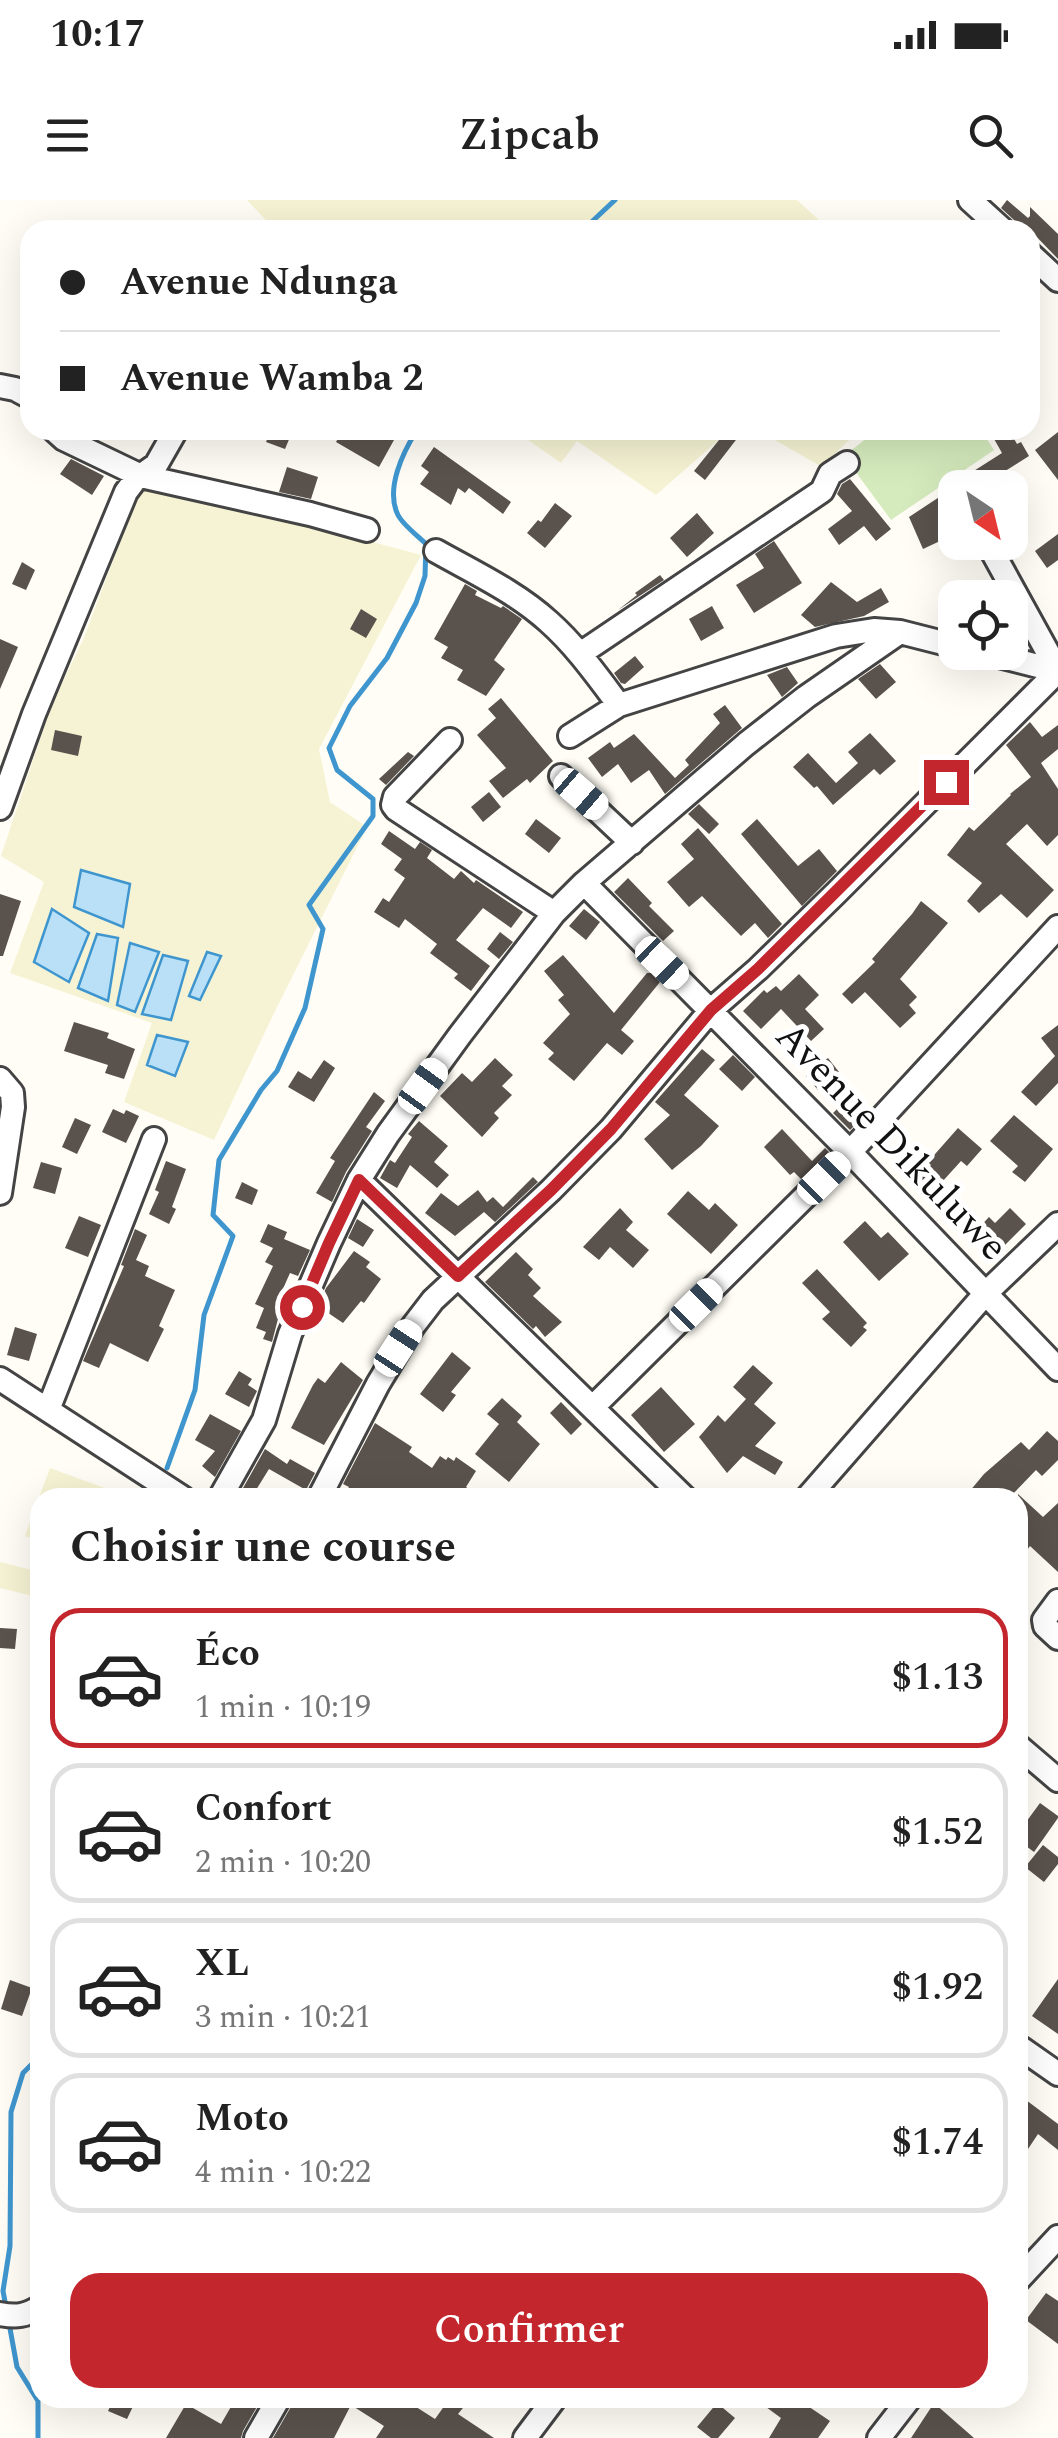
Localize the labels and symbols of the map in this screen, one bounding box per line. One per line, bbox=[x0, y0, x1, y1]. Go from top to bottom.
north arrow bbox=[938, 470, 1028, 560]
route end bbox=[924, 760, 969, 805]
car bbox=[549, 763, 613, 825]
car bbox=[630, 931, 694, 995]
street label: Avenue Dikuluwe bbox=[760, 1008, 1022, 1276]
car bbox=[393, 1053, 453, 1119]
car bbox=[792, 1146, 856, 1210]
car bbox=[664, 1273, 728, 1337]
route start bbox=[280, 1285, 325, 1330]
car bbox=[369, 1315, 427, 1381]

